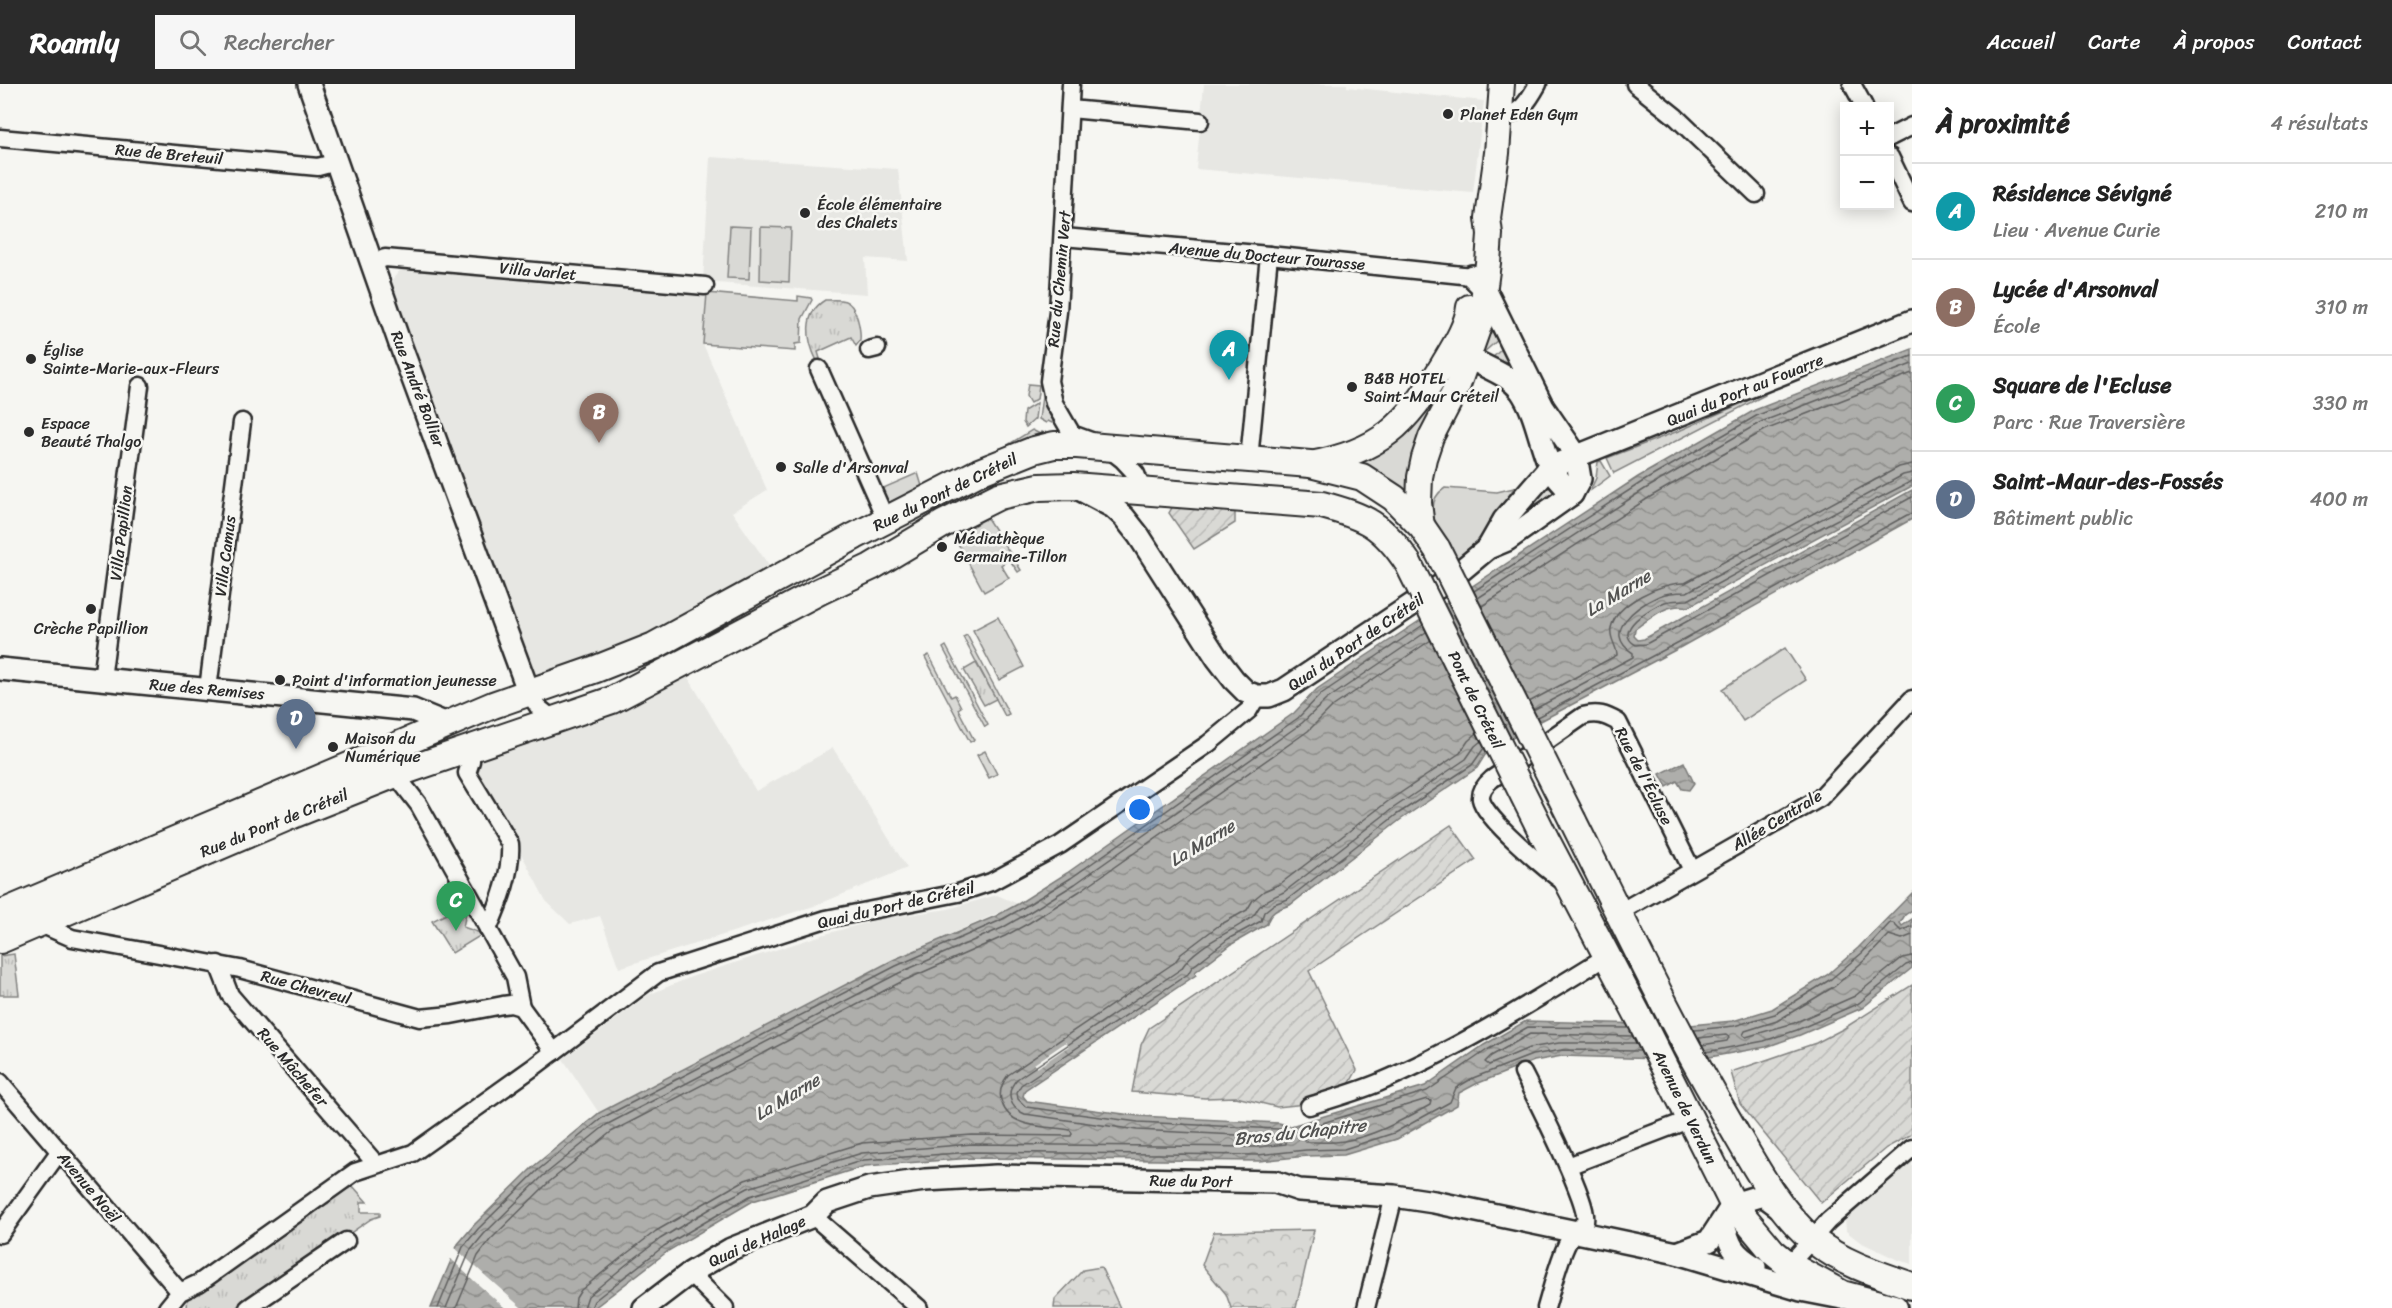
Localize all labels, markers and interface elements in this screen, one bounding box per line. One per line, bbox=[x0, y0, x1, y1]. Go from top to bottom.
search box bbox=[155, 15, 575, 69]
text: Roamly bbox=[30, 18, 119, 67]
text: Rechercher bbox=[224, 23, 334, 62]
text: Accueil bbox=[1987, 23, 2055, 61]
text: Carte bbox=[2088, 23, 2141, 61]
text: À propos bbox=[2174, 23, 2255, 61]
text: Contact bbox=[2288, 23, 2362, 61]
icon: search bbox=[176, 26, 209, 59]
place label: Planet Eden Gym bbox=[1460, 100, 1578, 129]
text: À proximité bbox=[1936, 100, 2070, 146]
map controls bbox=[1840, 102, 1894, 210]
button: + bbox=[1840, 102, 1894, 156]
text: 4 résultats bbox=[2270, 106, 2368, 141]
marker: Planet Eden Gym bbox=[1441, 107, 1455, 121]
street label: Rue de Breteuil bbox=[114, 135, 225, 173]
button: − bbox=[1840, 156, 1894, 210]
text: Résidence Sévigné bbox=[1993, 174, 2172, 213]
place label: École élémentaire des Chalets bbox=[817, 190, 942, 237]
text: A bbox=[1949, 194, 1962, 229]
text: 210 m bbox=[2315, 194, 2368, 229]
marker: École élémentaire des Chalets bbox=[798, 206, 812, 220]
street label: Rue du Chemin Vert bbox=[1039, 209, 1079, 348]
text: Lieu · Avenue Curie bbox=[1993, 213, 2160, 248]
street label: Avenue du Docteur Tourasse bbox=[1167, 233, 1366, 279]
street label: Villa Jarlet bbox=[498, 253, 578, 289]
text: Lycée d'Arsonval bbox=[1993, 270, 2158, 309]
text: B bbox=[1949, 290, 1962, 325]
text: 310 m bbox=[2315, 290, 2368, 325]
text: École bbox=[1993, 309, 2040, 344]
street label: Rue André Bollier bbox=[382, 326, 454, 453]
pin: A bbox=[1210, 330, 1248, 380]
place label: Église Sainte-Marie-aux-Fleurs bbox=[43, 336, 220, 383]
street label: Quai du Port au Fouarre bbox=[1662, 345, 1828, 435]
marker: Église Sainte-Marie-aux-Fleurs bbox=[24, 352, 38, 366]
place label: B&B HOTEL Saint-Maur Créteil bbox=[1364, 364, 1500, 411]
text: Square de l'Ecluse bbox=[1993, 366, 2172, 405]
marker: B&B HOTEL Saint-Maur Créteil bbox=[1345, 380, 1359, 394]
text: C bbox=[1949, 386, 1962, 421]
text: 330 m bbox=[2313, 386, 2368, 421]
pin: B bbox=[580, 394, 618, 443]
text: Parc · Rue Traversière bbox=[1993, 405, 2185, 440]
place label: Espace Beauté Thalgo bbox=[41, 409, 141, 456]
marker: Espace Beauté Thalgo bbox=[22, 425, 36, 439]
street label: Rue du Pont de Créteil bbox=[868, 444, 1023, 540]
place label: Salle d'Arsonval bbox=[793, 453, 909, 482]
marker: Salle d'Arsonval bbox=[774, 460, 788, 474]
text: Saint-Maur-des-Fossés bbox=[1993, 462, 2223, 501]
text: D bbox=[1950, 482, 1961, 517]
text: 400 m bbox=[2310, 482, 2368, 517]
street label: Villa Papillion bbox=[101, 483, 141, 582]
text: Bâtiment public bbox=[1993, 501, 2134, 536]
street label: Villa Camus bbox=[206, 513, 244, 598]
place label: Médiathèque Germaine-Tillon bbox=[954, 524, 1067, 571]
marker: Médiathèque Germaine-Tillon bbox=[935, 540, 949, 554]
water label: La Marne bbox=[1579, 559, 1659, 625]
street label: Quai du Port de Créteil bbox=[1281, 585, 1431, 699]
marker: Crèche Papillion bbox=[84, 602, 98, 616]
place label: Crèche Papillion bbox=[34, 614, 149, 643]
street label: Pont de Créteil bbox=[1440, 646, 1513, 755]
place label: Point d'information jeunesse bbox=[292, 666, 497, 695]
street label: Rue des Remises bbox=[148, 670, 266, 709]
marker: Point d'information jeunesse bbox=[273, 673, 287, 687]
pin: D bbox=[276, 700, 316, 749]
street label: Rue de l'Écluse bbox=[1607, 722, 1681, 830]
place label: Maison du Numérique bbox=[345, 724, 421, 771]
marker: Maison du Numérique bbox=[326, 740, 340, 754]
street label: Rue du Pont de Créteil bbox=[195, 780, 353, 866]
street label: Allée Centrale bbox=[1725, 781, 1828, 859]
your location bbox=[1125, 795, 1154, 824]
water label: La Marne bbox=[1163, 809, 1243, 875]
street label: Quai du Port de Créteil bbox=[815, 873, 978, 937]
pin: C bbox=[436, 882, 476, 931]
street label: Rue Chevreul bbox=[258, 961, 355, 1013]
street label: Rue Mâchefer bbox=[250, 1020, 337, 1115]
street label: Avenue de Verdun bbox=[1644, 1044, 1726, 1170]
water label: La Marne bbox=[748, 1063, 828, 1129]
water label: Bras du Chapitre bbox=[1232, 1109, 1369, 1155]
street label: Avenue Noël bbox=[49, 1144, 128, 1230]
street label: Rue du Port bbox=[1149, 1166, 1233, 1196]
street label: Quai de Halage bbox=[703, 1206, 811, 1276]

